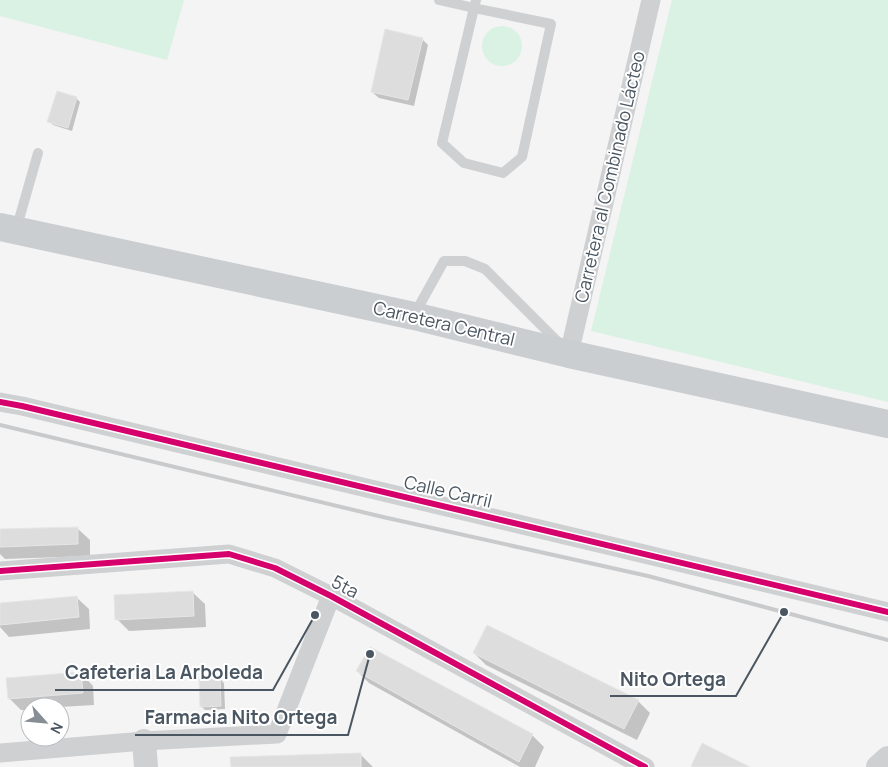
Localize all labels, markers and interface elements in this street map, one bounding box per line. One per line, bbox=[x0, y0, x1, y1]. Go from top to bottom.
street label: Carretera al Combinado Lácteo bbox=[568, 49, 650, 305]
street label: Carretera Central bbox=[371, 295, 517, 351]
street label: Calle Carril bbox=[402, 469, 495, 513]
street label: 5ta bbox=[328, 569, 363, 603]
callout: Cafeteria La Arboleda bbox=[55, 656, 273, 690]
text: Cafeteria La Arboleda bbox=[65, 659, 263, 685]
callout: Nito Ortega bbox=[610, 662, 736, 696]
text: Nito Ortega bbox=[620, 666, 726, 692]
north arrow bbox=[20, 697, 70, 747]
callout: Farmacia Nito Ortega bbox=[135, 701, 348, 735]
text: Farmacia Nito Ortega bbox=[145, 704, 337, 730]
text: N bbox=[46, 719, 68, 737]

